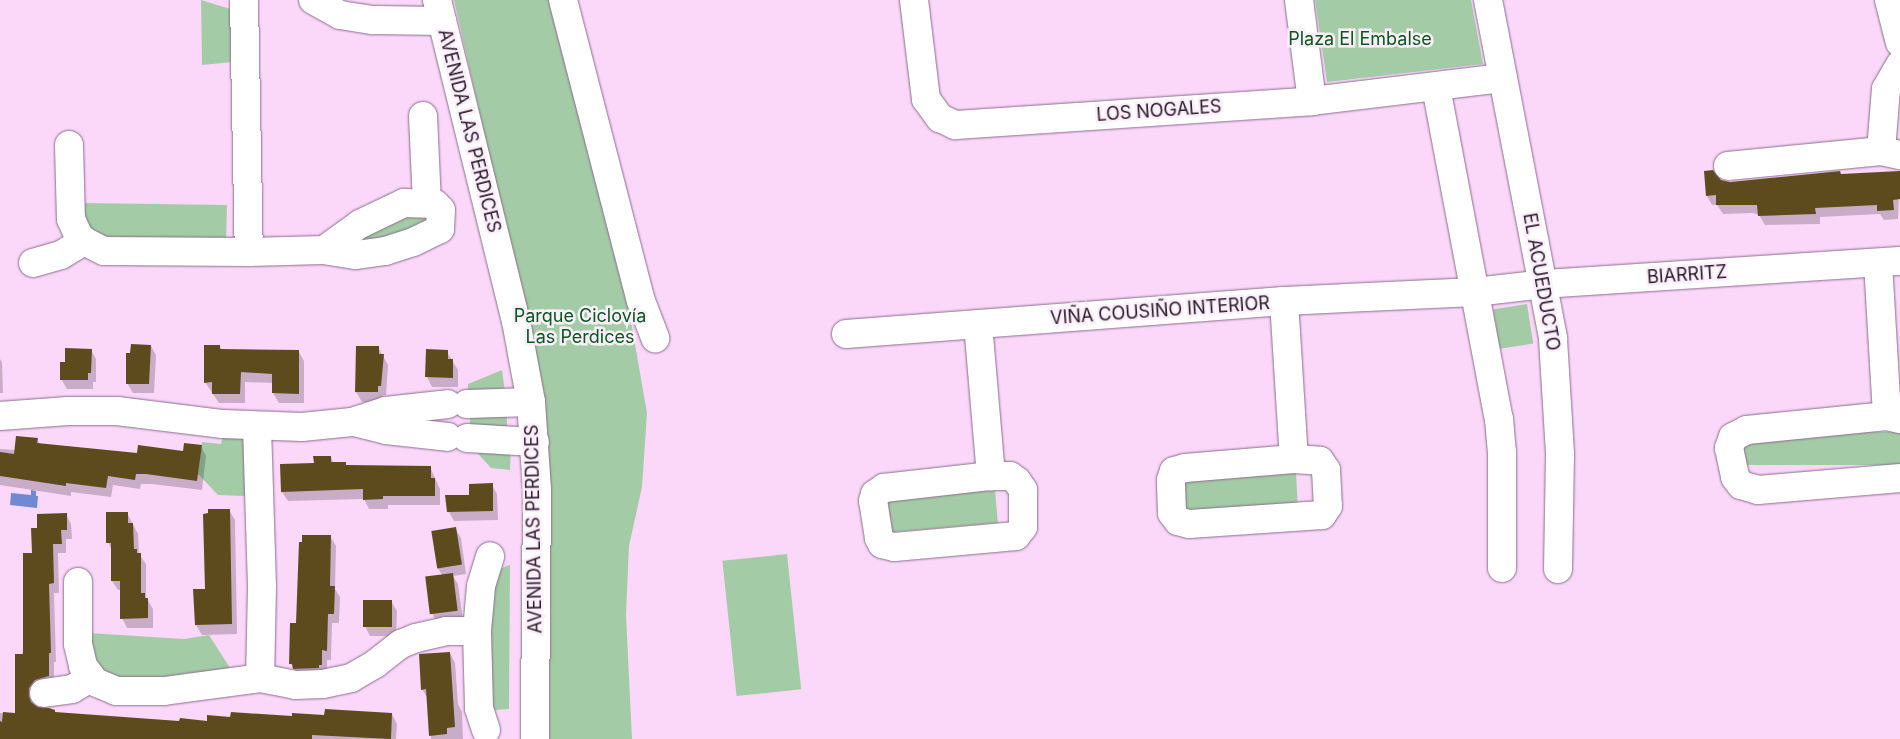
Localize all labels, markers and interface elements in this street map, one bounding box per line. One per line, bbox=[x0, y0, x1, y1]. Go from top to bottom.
street label: AVENIDA LAS PERDICES bbox=[433, 27, 505, 235]
park label: Plaza El Embalse bbox=[1288, 28, 1432, 50]
street label: LOS NOGALES bbox=[1096, 96, 1222, 126]
street label: EL ACUEDUCTO bbox=[1518, 211, 1564, 353]
street label: BIARRITZ bbox=[1646, 261, 1728, 289]
street label: VIÑA COUSIÑO INTERIOR bbox=[1050, 293, 1270, 329]
park label: Parque Ciclovía Las Perdices bbox=[514, 306, 646, 348]
street label: AVENIDA LAS PERDICES bbox=[521, 424, 547, 634]

